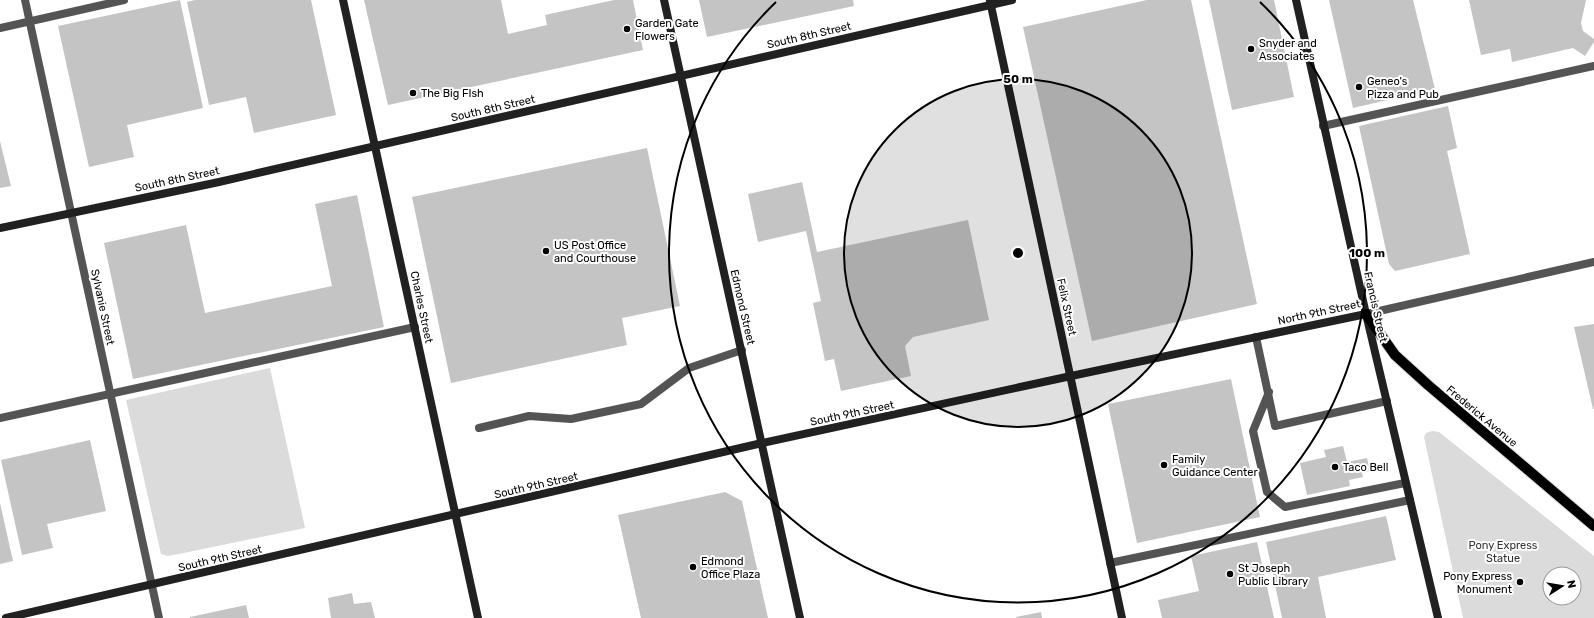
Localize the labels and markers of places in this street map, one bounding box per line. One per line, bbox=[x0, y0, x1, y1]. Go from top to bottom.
place label: Garden Gate Flowers bbox=[635, 17, 699, 43]
marker: Garden Gate Flowers bbox=[622, 24, 632, 34]
place label: Snyder and Associates bbox=[1259, 37, 1317, 63]
marker: Snyder and Associates bbox=[1246, 44, 1256, 54]
place label: Geneo's Pizza and Pub bbox=[1367, 75, 1439, 101]
marker: Geneo's Pizza and Pub bbox=[1354, 82, 1364, 92]
place label: The Big FIsh bbox=[421, 87, 484, 100]
marker: The Big FIsh bbox=[408, 88, 418, 98]
place label: US Post Office and Courthouse bbox=[554, 239, 636, 265]
marker: US Post Office and Courthouse bbox=[541, 246, 551, 256]
centre of rings bbox=[1011, 246, 1025, 260]
place label: Family Guidance Center bbox=[1172, 453, 1259, 479]
marker: Family Guidance Center bbox=[1159, 460, 1169, 470]
place label: Taco Bell bbox=[1343, 461, 1388, 474]
marker: Taco Bell bbox=[1330, 462, 1340, 472]
place label: Edmond Office Plaza bbox=[701, 555, 760, 581]
marker: Edmond Office Plaza bbox=[688, 562, 698, 572]
place label: St Joseph Public Library bbox=[1238, 562, 1308, 588]
marker: St Joseph Public Library bbox=[1225, 569, 1235, 579]
place label: Pony Express Monument bbox=[1443, 570, 1513, 596]
marker: Pony Express Monument bbox=[1515, 577, 1525, 587]

